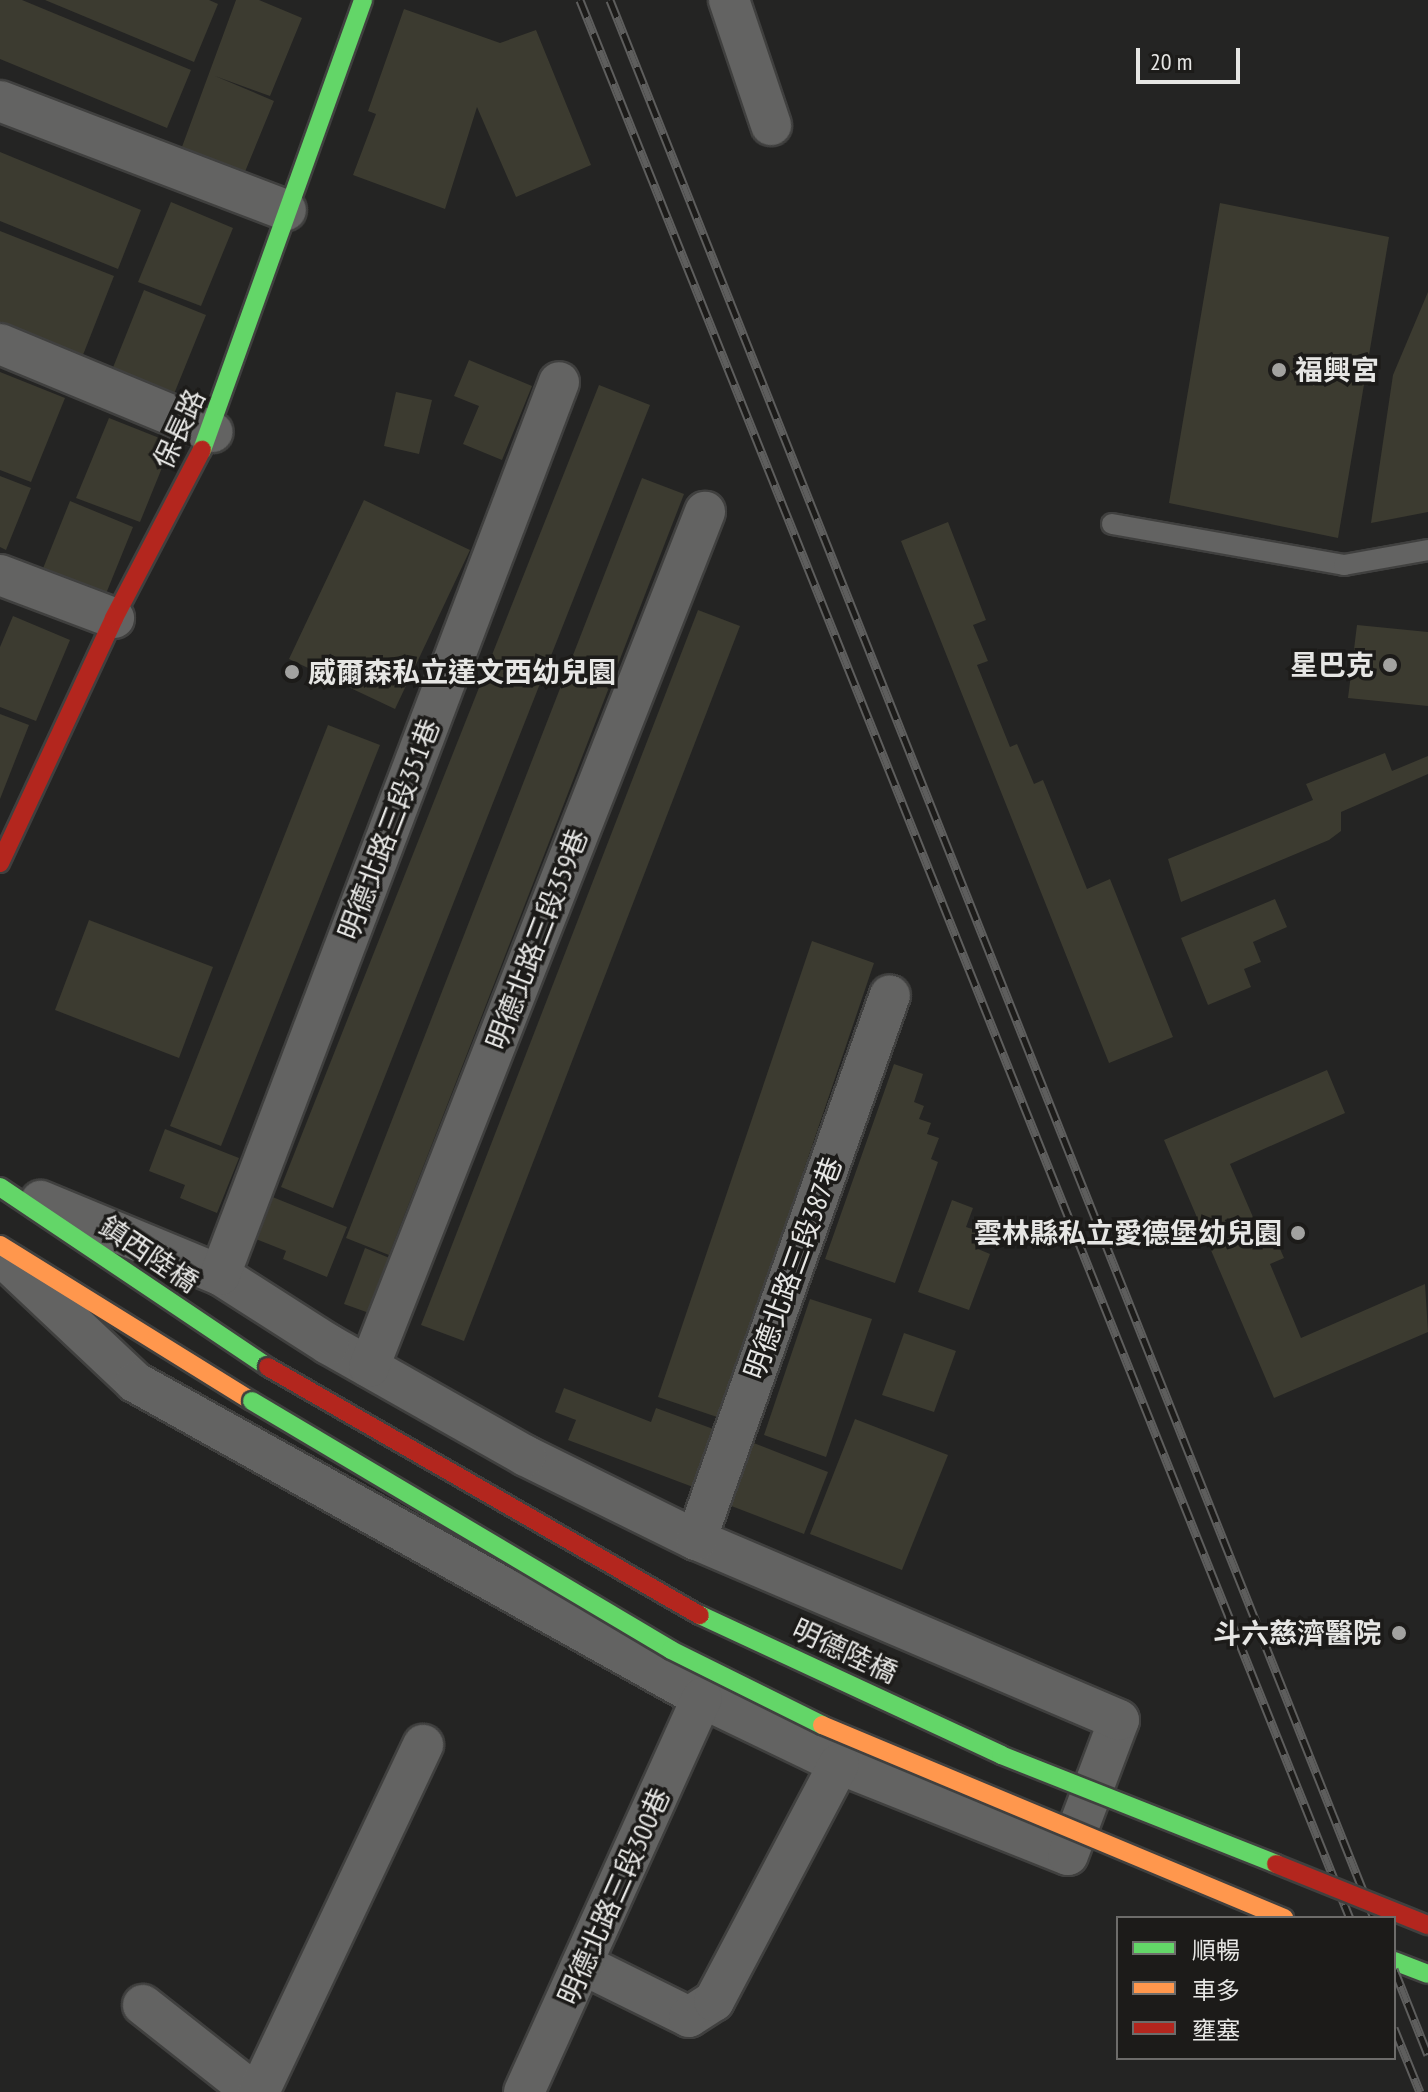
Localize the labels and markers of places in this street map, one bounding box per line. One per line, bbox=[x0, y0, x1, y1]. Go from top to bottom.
place label: 福興宮 bbox=[1295, 353, 1379, 387]
marker: 福興宮 bbox=[1270, 361, 1288, 379]
place label: 星巴克 bbox=[1290, 648, 1374, 682]
place label: 威爾森私立達文西幼兒園 bbox=[308, 655, 616, 689]
marker: 星巴克 bbox=[1381, 656, 1399, 674]
marker: 威爾森私立達文西幼兒園 bbox=[283, 663, 301, 681]
place label: 雲林縣私立愛德堡幼兒園 bbox=[974, 1216, 1282, 1250]
marker: 雲林縣私立愛德堡幼兒園 bbox=[1289, 1224, 1307, 1242]
place label: 斗六慈濟醫院 bbox=[1213, 1616, 1381, 1650]
marker: 斗六慈濟醫院 bbox=[1388, 1622, 1410, 1644]

